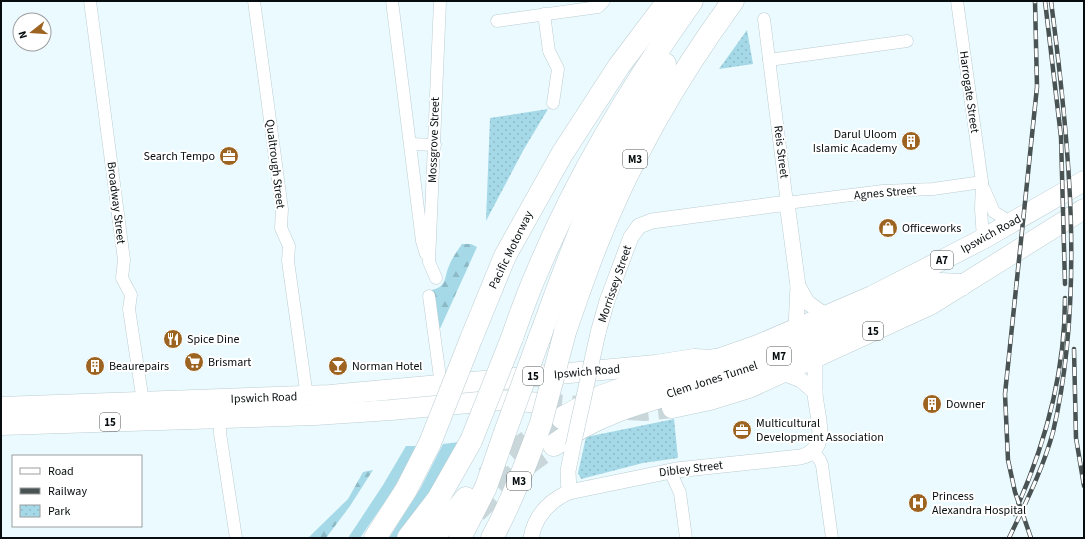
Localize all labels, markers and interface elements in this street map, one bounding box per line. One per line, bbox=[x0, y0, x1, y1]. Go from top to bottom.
north arrow bbox=[12, 12, 52, 52]
text: N bbox=[15, 29, 31, 40]
street label: Harrogate Street bbox=[955, 50, 983, 134]
street label: Mossgrove Street bbox=[424, 97, 444, 183]
street label: Qualtrough Street bbox=[261, 118, 289, 210]
street label: Reis Street bbox=[769, 125, 793, 179]
place label: Darul Uloom Islamic Academy bbox=[813, 126, 897, 157]
building icon: Darul Uloom Islamic Academy bbox=[900, 130, 922, 152]
office icon: Search Tempo bbox=[218, 145, 240, 167]
place label: Search Tempo bbox=[144, 148, 215, 165]
road number: M3 bbox=[623, 150, 647, 168]
street label: Broadway Street bbox=[103, 161, 129, 245]
street label: Agnes Street bbox=[853, 182, 917, 204]
street label: Pacific Motorway bbox=[485, 208, 537, 292]
street label: Ipswich Road bbox=[958, 210, 1024, 258]
shop icon: Officeworks bbox=[877, 217, 899, 239]
place label: Officeworks bbox=[902, 220, 961, 237]
street label: Morrissey Street bbox=[594, 243, 636, 325]
road number: A7 bbox=[931, 251, 953, 269]
road number: 15 bbox=[863, 322, 883, 340]
restaurant icon: Spice Dine bbox=[162, 328, 184, 350]
place label: Spice Dine bbox=[187, 331, 239, 348]
road number: M7 bbox=[767, 347, 791, 365]
supermarket icon: Brismart bbox=[183, 351, 205, 373]
place label: Brismart bbox=[208, 354, 251, 371]
building icon: Beaurepairs bbox=[84, 355, 106, 377]
bar icon: Norman Hotel bbox=[327, 355, 349, 377]
street label: Clem Jones Tunnel bbox=[664, 357, 760, 403]
place label: Beaurepairs bbox=[109, 358, 169, 375]
place label: Norman Hotel bbox=[352, 358, 422, 375]
street label: Ipswich Road bbox=[553, 361, 621, 383]
road number: 15 bbox=[523, 367, 543, 385]
street label: Ipswich Road bbox=[230, 388, 298, 408]
building icon: Downer bbox=[921, 393, 943, 415]
place label: Downer bbox=[946, 396, 986, 413]
road number: 15 bbox=[100, 413, 120, 431]
place label: Multicultural Development Association bbox=[756, 415, 884, 446]
office icon: Multicultural Development Association bbox=[731, 419, 753, 441]
legend bbox=[12, 455, 142, 527]
street label: Dibley Street bbox=[658, 457, 724, 481]
text: Road bbox=[48, 463, 74, 480]
road number: M3 bbox=[507, 472, 531, 490]
text: Railway bbox=[48, 483, 87, 500]
place label: Princess Alexandra Hospital bbox=[932, 488, 1026, 519]
hospital icon: Princess Alexandra Hospital bbox=[907, 492, 929, 514]
text: Park bbox=[48, 503, 70, 520]

